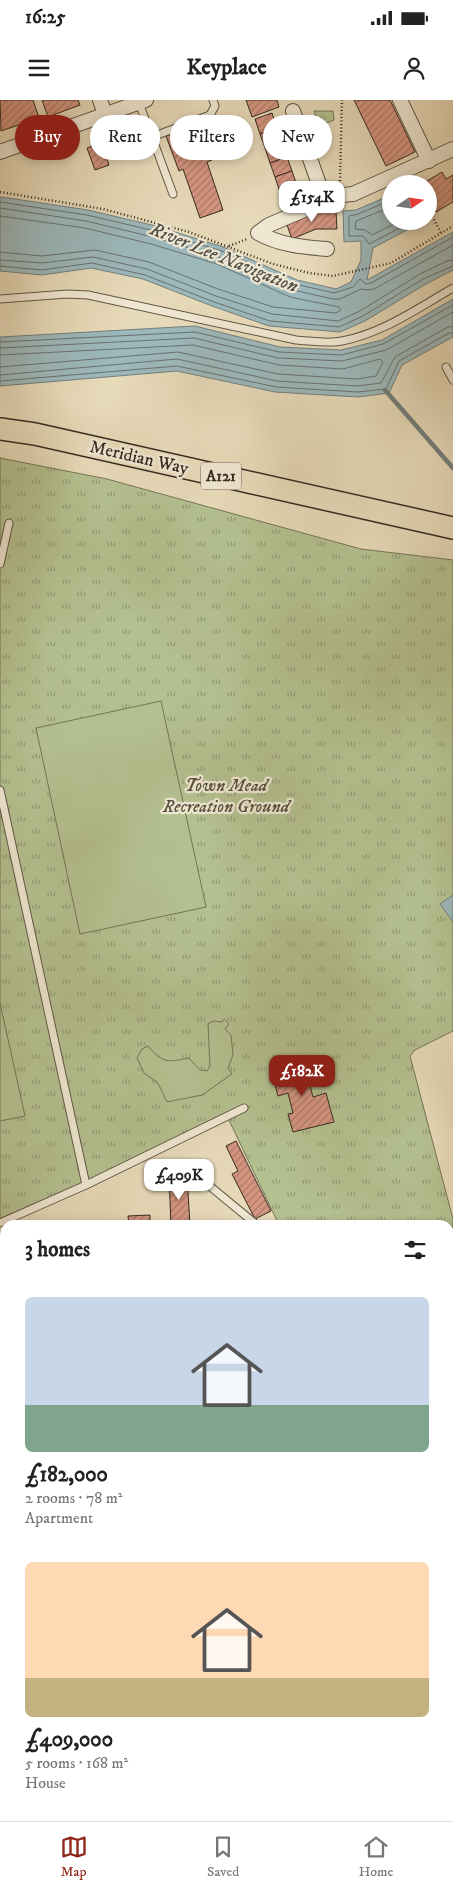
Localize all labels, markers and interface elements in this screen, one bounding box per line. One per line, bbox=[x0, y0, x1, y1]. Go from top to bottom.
text: 16:25 bbox=[25, 6, 65, 29]
icon: menu bbox=[25, 54, 53, 82]
text: Keyplace bbox=[186, 54, 267, 81]
icon: person bbox=[400, 54, 428, 82]
chip: Buy bbox=[15, 115, 80, 160]
chip: Rent bbox=[90, 115, 160, 160]
chip: Filters bbox=[170, 115, 253, 160]
chip: New bbox=[263, 115, 332, 160]
north arrow bbox=[382, 175, 438, 230]
map controls bbox=[382, 175, 437, 230]
pin: £154K bbox=[277, 180, 347, 223]
text: £154K bbox=[290, 187, 334, 207]
water label: River Lee Navigation bbox=[146, 217, 302, 298]
street label: Meridian Way bbox=[87, 436, 191, 480]
road number: A121 bbox=[201, 462, 241, 490]
park label: Town Mead Recreation Ground bbox=[162, 775, 292, 818]
pin: £182K bbox=[267, 1054, 337, 1097]
text: £182K bbox=[280, 1061, 324, 1081]
pin: £409K bbox=[144, 1158, 214, 1201]
text: £409K bbox=[155, 1165, 203, 1185]
icon: filters bbox=[401, 1236, 429, 1264]
text: 3 homes bbox=[25, 1237, 90, 1263]
icon: home bbox=[182, 1330, 272, 1420]
text: £182,000 bbox=[25, 1462, 108, 1488]
text: 2 rooms · 78 m² bbox=[25, 1488, 122, 1508]
text: Apartment bbox=[25, 1508, 93, 1528]
icon: home bbox=[182, 1595, 272, 1685]
text: £409,000 bbox=[25, 1727, 113, 1753]
text: 5 rooms · 168 m² bbox=[25, 1753, 128, 1773]
text: House bbox=[25, 1773, 66, 1793]
tab: Map bbox=[60, 1833, 88, 1881]
tab: Saved bbox=[207, 1833, 239, 1881]
tab: Home bbox=[359, 1833, 393, 1881]

